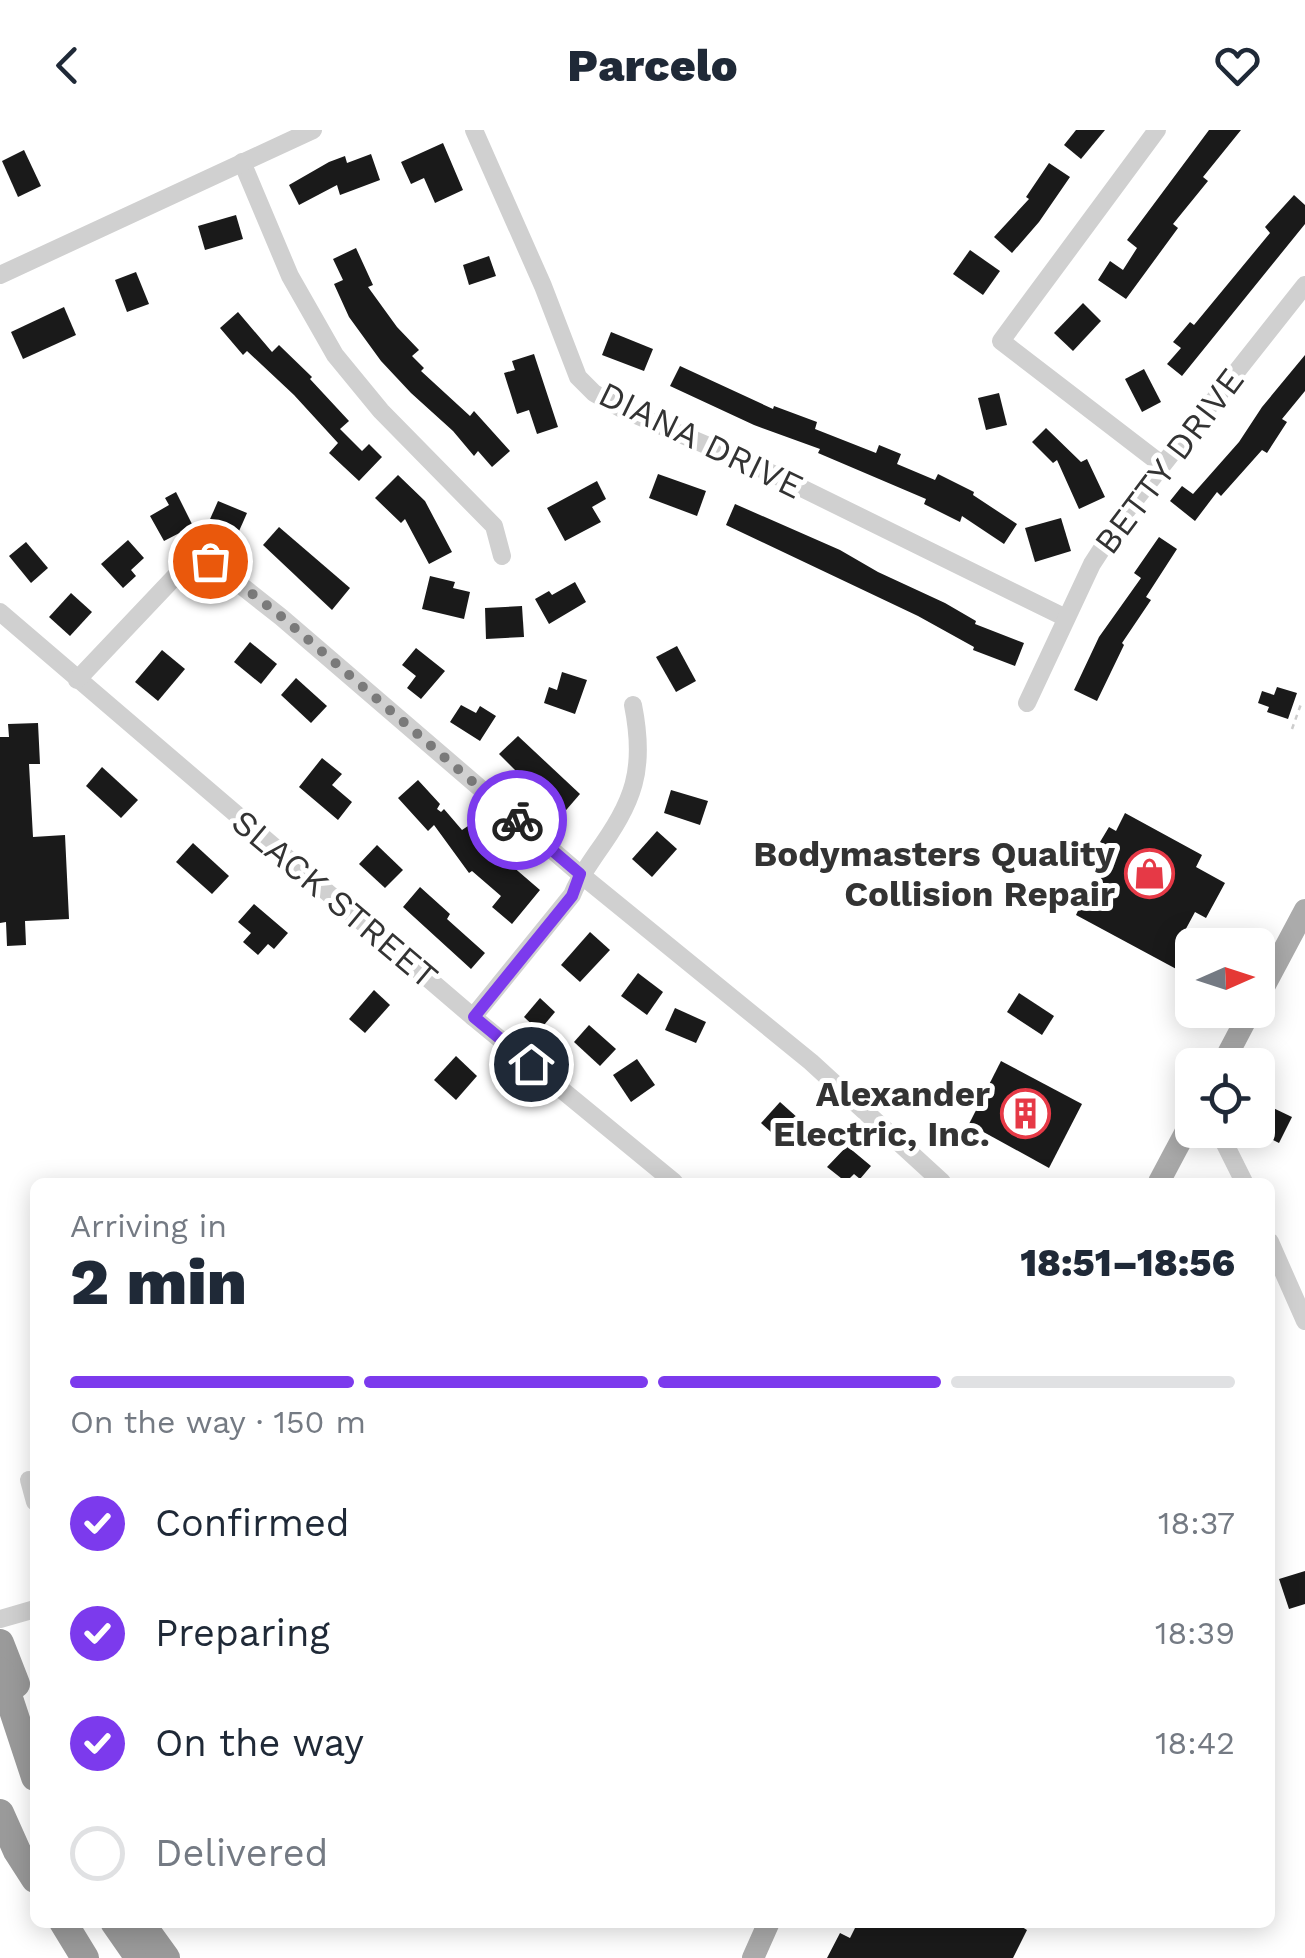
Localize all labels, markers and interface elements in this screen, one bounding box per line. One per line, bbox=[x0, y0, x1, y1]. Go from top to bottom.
icon: back bbox=[40, 38, 95, 93]
icon: heart bbox=[1210, 38, 1265, 93]
text: Parcelo bbox=[567, 39, 738, 92]
street label: BETTY DRIVE bbox=[1085, 360, 1253, 562]
street label: DIANA DRIVE bbox=[592, 372, 810, 508]
pin bbox=[168, 519, 253, 604]
icon: bag bbox=[183, 534, 238, 589]
courier bbox=[467, 770, 567, 870]
icon: bike bbox=[490, 793, 545, 848]
street label: SLACK STREET bbox=[224, 801, 446, 997]
place label: Bodymasters Quality Collision Repair bbox=[753, 833, 1115, 915]
shop icon: Bodymasters Quality Collision Repair bbox=[1124, 848, 1176, 900]
north arrow bbox=[1175, 928, 1275, 1028]
map controls bbox=[1175, 928, 1275, 1148]
pin bbox=[489, 1022, 574, 1107]
icon: home bbox=[504, 1037, 559, 1092]
button: locate bbox=[1175, 1048, 1275, 1148]
place label: Alexander Electric, Inc. bbox=[773, 1073, 990, 1155]
building icon: Alexander Electric, Inc. bbox=[999, 1088, 1051, 1140]
text: Arriving in bbox=[70, 1207, 227, 1245]
text: 18:51–18:56 bbox=[1020, 1241, 1235, 1285]
text: 2 min bbox=[70, 1244, 247, 1320]
text: On the way · 150 m bbox=[70, 1403, 366, 1441]
icon: check bbox=[70, 1496, 125, 1551]
text: Confirmed bbox=[155, 1501, 350, 1545]
text: 18:37 bbox=[1158, 1504, 1235, 1542]
icon: check bbox=[70, 1606, 125, 1661]
text: Preparing bbox=[155, 1611, 330, 1655]
text: 18:39 bbox=[1155, 1614, 1235, 1652]
icon: check bbox=[70, 1716, 125, 1771]
text: On the way bbox=[155, 1721, 364, 1765]
text: 18:42 bbox=[1155, 1724, 1235, 1762]
text: Delivered bbox=[155, 1831, 328, 1875]

